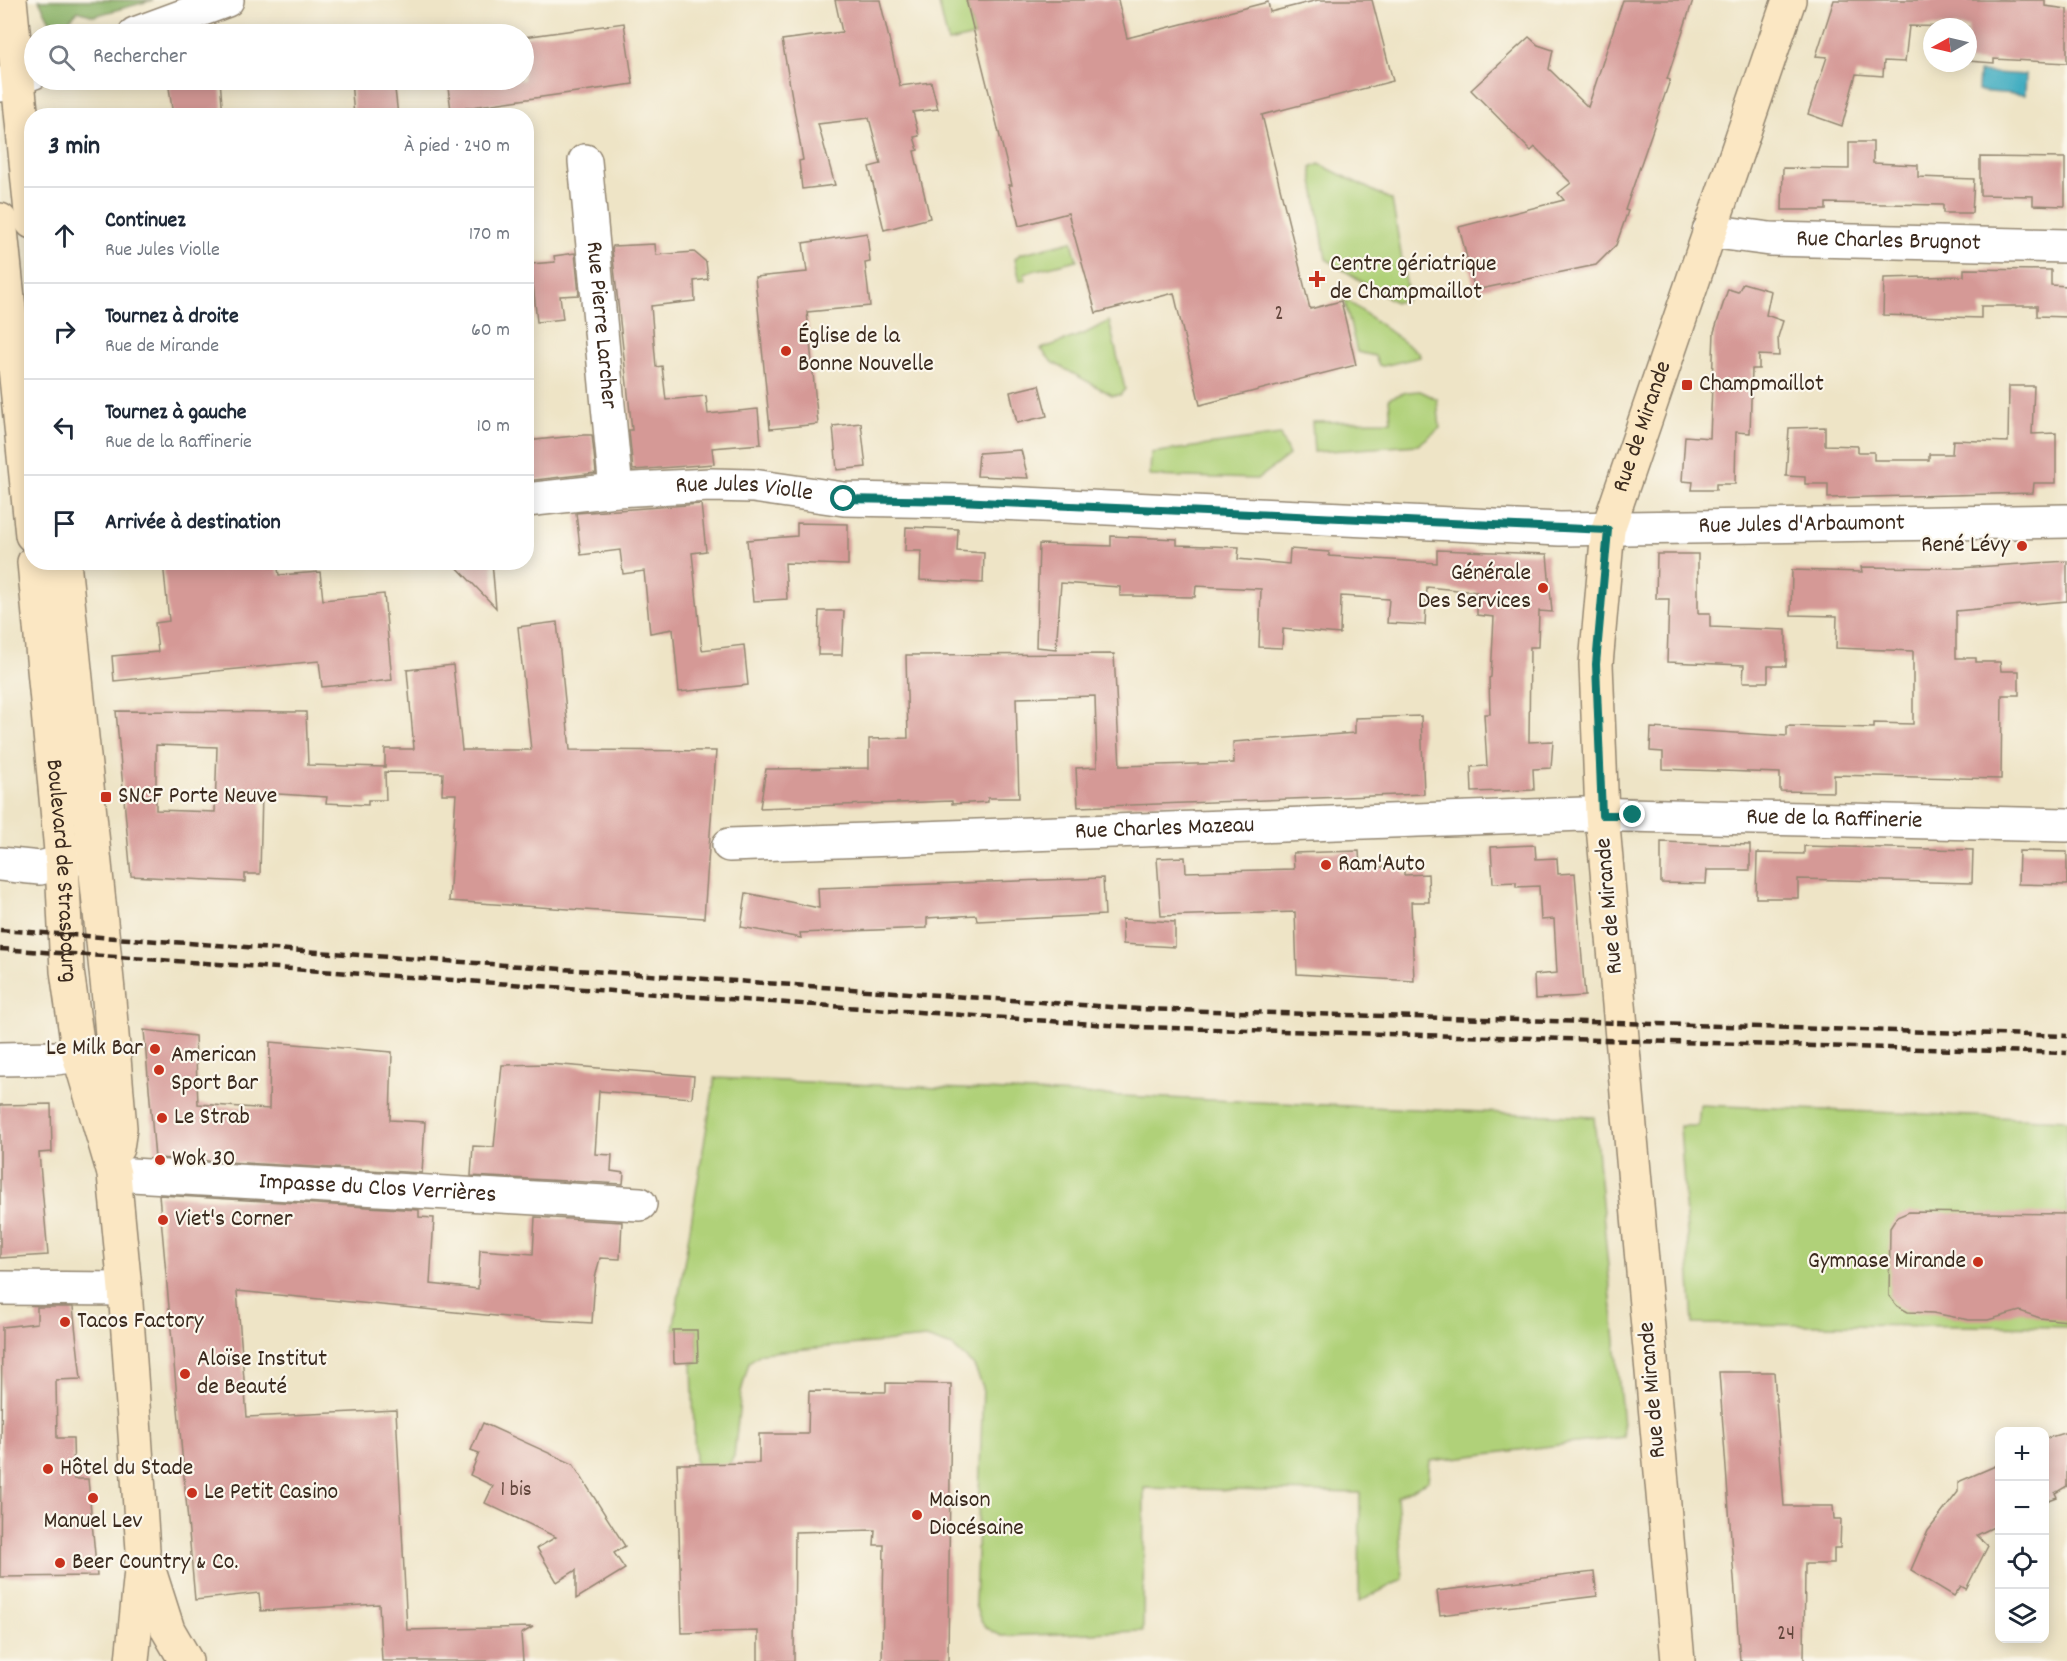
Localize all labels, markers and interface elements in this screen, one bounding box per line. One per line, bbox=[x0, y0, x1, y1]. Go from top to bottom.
north arrow bbox=[1923, 18, 1977, 72]
search box bbox=[24, 24, 534, 90]
icon: search bbox=[45, 41, 78, 74]
text: Rechercher bbox=[93, 42, 187, 73]
text: 3 min bbox=[48, 129, 100, 166]
text: À pied · 240 m bbox=[404, 133, 510, 161]
text: Continuez bbox=[105, 206, 186, 237]
icon: ahead bbox=[48, 219, 81, 252]
text: 170 m bbox=[469, 221, 510, 249]
street label: Rue Charles Brugnot bbox=[1796, 223, 1981, 261]
text: Rue Jules Violle bbox=[105, 237, 220, 265]
street label: Rue Pierre Larcher bbox=[576, 240, 625, 411]
place label: Centre gériatrique de Champmaillot bbox=[1330, 248, 1496, 310]
marker: Centre gériatrique de Champmaillot bbox=[1308, 270, 1326, 288]
house number: 2 bbox=[1274, 300, 1284, 330]
text: Tournez à droite bbox=[105, 302, 239, 333]
icon: right bbox=[48, 315, 81, 348]
text: 60 m bbox=[471, 317, 510, 345]
place label: Église de la Bonne Nouvelle bbox=[798, 320, 934, 382]
text: Rue de Mirande bbox=[105, 333, 219, 361]
marker: Église de la Bonne Nouvelle bbox=[779, 344, 793, 358]
street label: Rue de Mirande bbox=[1605, 357, 1681, 497]
place label: Champmaillot bbox=[1699, 368, 1824, 402]
marker: Champmaillot bbox=[1680, 378, 1694, 392]
text: Tournez à gauche bbox=[105, 398, 247, 429]
icon: left bbox=[48, 411, 81, 444]
text: 10 m bbox=[476, 413, 510, 441]
text: Rue de la Raffinerie bbox=[105, 429, 252, 457]
street label: Rue Jules Violle bbox=[675, 468, 815, 511]
route start bbox=[830, 485, 856, 511]
icon: arrive bbox=[48, 507, 81, 540]
street label: Rue Jules d'Arbaumont bbox=[1698, 507, 1905, 544]
text: Arrivée à destination bbox=[105, 508, 281, 539]
place label: René Lévy bbox=[1921, 529, 2011, 563]
marker: René Lévy bbox=[2015, 539, 2029, 553]
place label: Générale Des Services bbox=[1418, 557, 1531, 619]
marker: Générale Des Services bbox=[1536, 581, 1550, 595]
street label: Boulevard de Strasbourg bbox=[35, 758, 85, 985]
place label: SNCF Porte Neuve bbox=[118, 780, 277, 814]
marker: SNCF Porte Neuve bbox=[99, 790, 113, 804]
route end bbox=[1619, 801, 1645, 827]
street label: Rue de la Raffinerie bbox=[1746, 801, 1923, 839]
street label: Rue Charles Mazeau bbox=[1074, 809, 1255, 849]
street label: Rue de Mirande bbox=[1587, 836, 1633, 976]
place label: Ram'Auto bbox=[1338, 848, 1425, 882]
marker: Ram'Auto bbox=[1319, 858, 1333, 872]
place label: Le Milk Bar bbox=[46, 1032, 143, 1066]
place label: American Sport Bar bbox=[171, 1039, 258, 1101]
marker: Le Milk Bar bbox=[148, 1042, 162, 1056]
marker: American Sport Bar bbox=[152, 1063, 166, 1077]
place label: Le Strab bbox=[174, 1101, 250, 1135]
marker: Le Strab bbox=[155, 1111, 169, 1125]
place label: Wok 30 bbox=[172, 1143, 236, 1177]
marker: Wok 30 bbox=[153, 1153, 167, 1167]
street label: Impasse du Clos Verrières bbox=[258, 1165, 497, 1213]
place label: Viet's Corner bbox=[175, 1203, 293, 1237]
marker: Viet's Corner bbox=[156, 1213, 170, 1227]
place label: Gymnase Mirande bbox=[1808, 1245, 1966, 1279]
marker: Gymnase Mirande bbox=[1971, 1255, 1985, 1269]
place label: Tacos Factory bbox=[77, 1305, 205, 1339]
marker: Tacos Factory bbox=[58, 1315, 72, 1329]
street label: Rue de Mirande bbox=[1630, 1320, 1676, 1460]
place label: Aloïse Institut de Beauté bbox=[197, 1343, 327, 1405]
marker: Aloïse Institut de Beauté bbox=[178, 1367, 192, 1381]
map controls bbox=[1995, 1427, 2049, 1643]
button: + bbox=[1995, 1427, 2049, 1481]
place label: Hôtel du Stade bbox=[60, 1452, 193, 1486]
marker: Hôtel du Stade bbox=[41, 1462, 55, 1476]
place label: Le Petit Casino bbox=[204, 1476, 338, 1510]
house number: 1 bis bbox=[500, 1476, 532, 1506]
button: − bbox=[1995, 1481, 2049, 1535]
place label: Maison Diocésaine bbox=[929, 1484, 1024, 1546]
marker: Le Petit Casino bbox=[185, 1486, 199, 1500]
marker: Manuel Lev bbox=[86, 1491, 100, 1505]
place label: Manuel Lev bbox=[44, 1505, 142, 1539]
marker: Maison Diocésaine bbox=[910, 1508, 924, 1522]
button: locate bbox=[1995, 1535, 2049, 1589]
place label: Beer Country & Co. bbox=[72, 1546, 238, 1580]
marker: Beer Country & Co. bbox=[53, 1556, 67, 1570]
button: layers bbox=[1995, 1589, 2049, 1643]
house number: 24 bbox=[1777, 1620, 1795, 1650]

